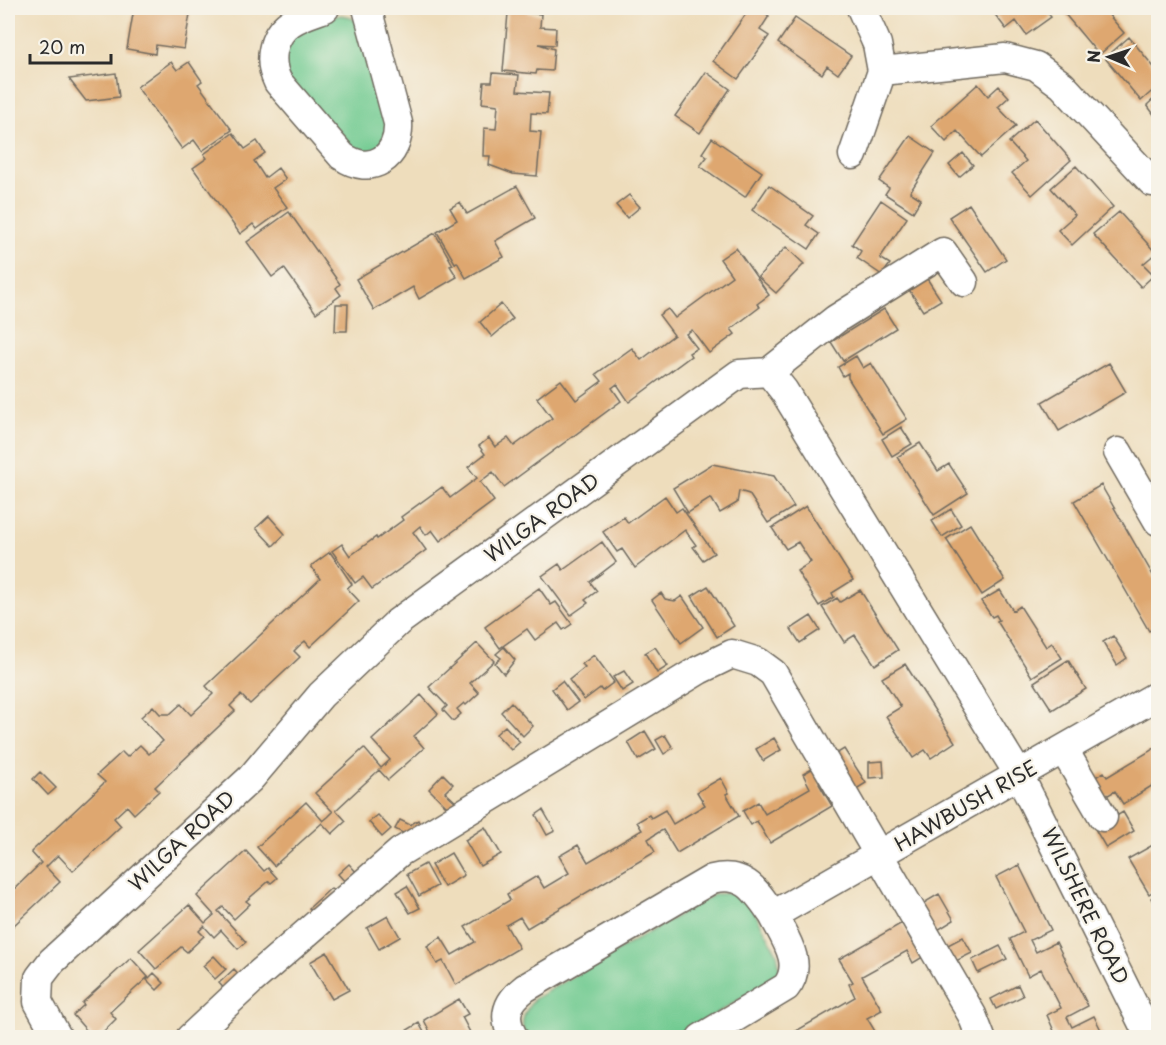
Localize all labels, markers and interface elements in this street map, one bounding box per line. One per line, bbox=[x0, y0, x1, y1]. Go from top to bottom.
scale bar bbox=[30, 27, 111, 65]
north arrow bbox=[1079, 27, 1139, 87]
text: 20 m bbox=[39, 33, 85, 60]
text: N bbox=[1081, 50, 1105, 63]
street label: WILGA ROAD bbox=[478, 465, 605, 569]
street label: HAWBUSH RISE bbox=[888, 752, 1043, 858]
street label: WILGA ROAD bbox=[121, 783, 241, 898]
street label: WILSHERE ROAD bbox=[1035, 822, 1137, 989]

